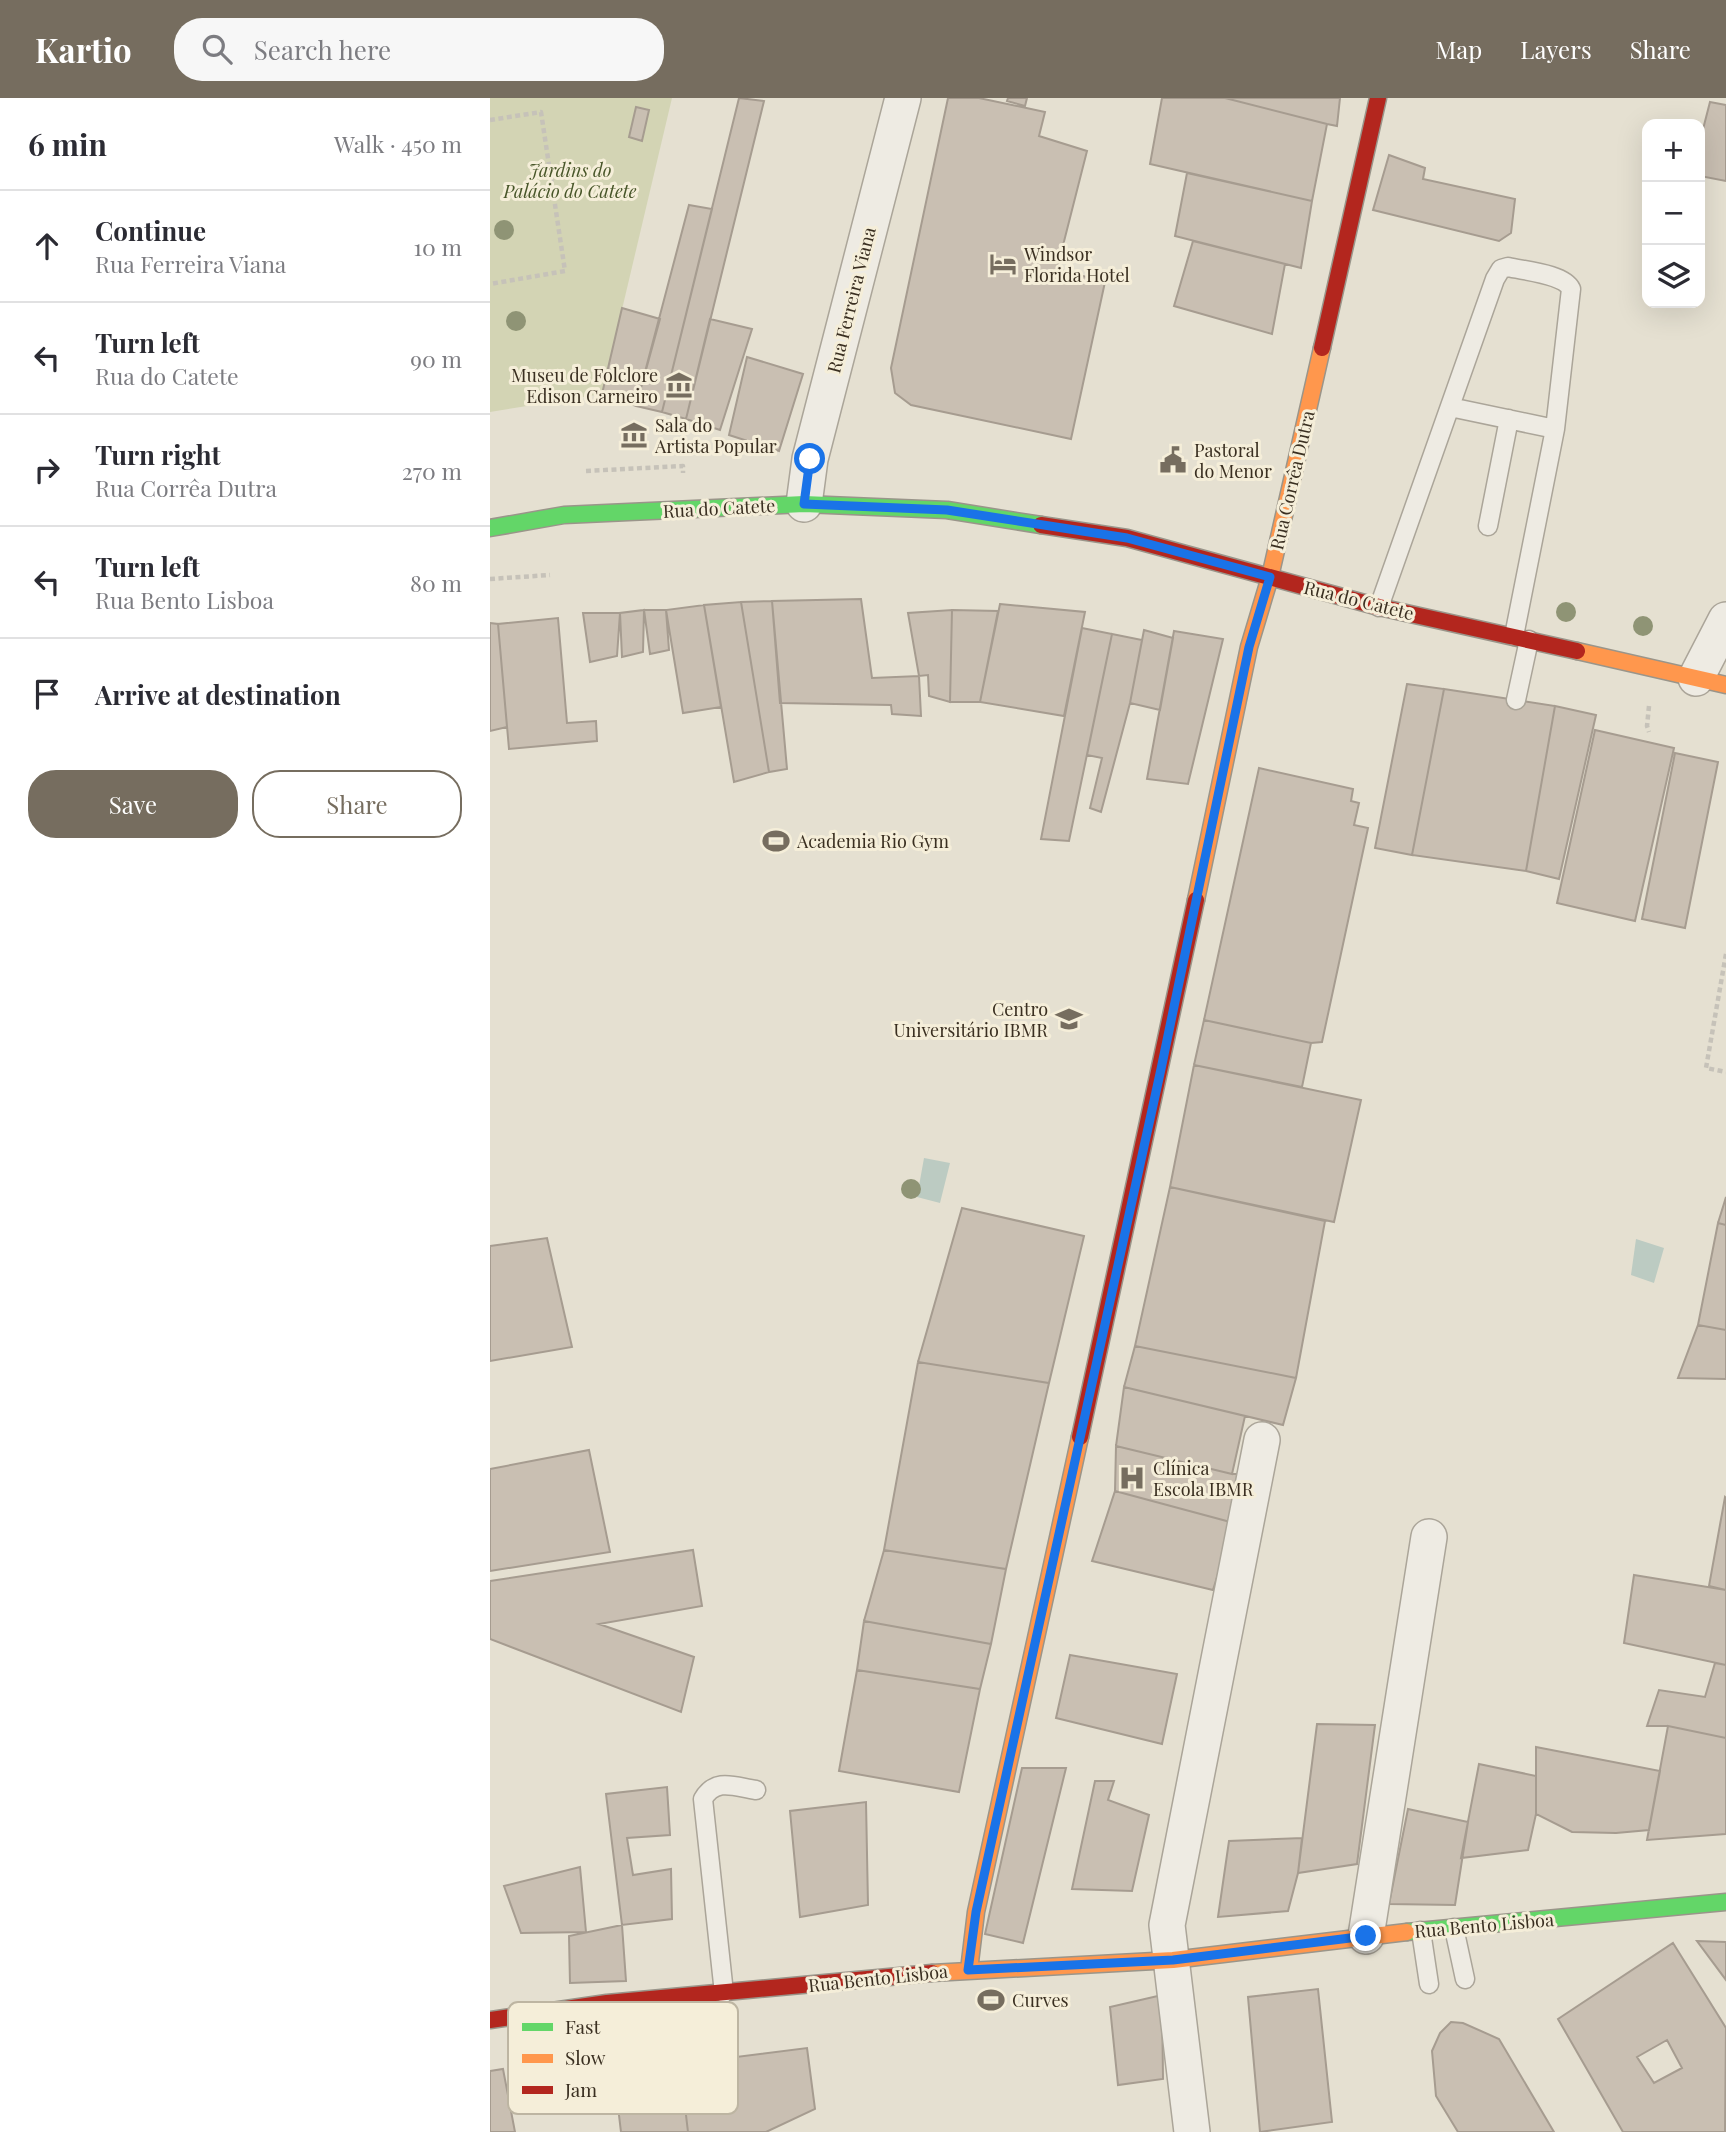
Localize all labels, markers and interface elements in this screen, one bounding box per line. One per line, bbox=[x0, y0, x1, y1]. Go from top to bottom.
search box bbox=[174, 18, 664, 81]
text: Kartio bbox=[35, 27, 132, 71]
icon: search bbox=[198, 30, 236, 68]
text: Search here bbox=[254, 32, 391, 67]
text: Map bbox=[1436, 33, 1482, 65]
text: Layers bbox=[1520, 33, 1592, 65]
text: Share bbox=[1630, 33, 1691, 65]
map controls bbox=[1642, 119, 1705, 308]
button: + bbox=[1642, 119, 1705, 182]
text: 6 min bbox=[28, 124, 107, 164]
text: Walk · 450 m bbox=[334, 128, 462, 159]
park label: Jardins do Palácio do Catete bbox=[503, 158, 637, 203]
button: − bbox=[1642, 182, 1705, 245]
text: Continue bbox=[95, 213, 206, 248]
street label: Rua Ferreira Viana bbox=[821, 224, 881, 376]
icon: ahead bbox=[28, 227, 66, 265]
text: 10 m bbox=[414, 231, 462, 262]
place label: Windsor Florida Hotel bbox=[1023, 242, 1130, 287]
button: layers bbox=[1642, 245, 1705, 308]
text: Rua Ferreira Viana bbox=[95, 248, 286, 279]
hotel icon: Windsor Florida Hotel bbox=[988, 249, 1018, 279]
text: Turn left bbox=[95, 325, 200, 360]
icon: left bbox=[28, 339, 66, 377]
text: 90 m bbox=[410, 343, 462, 374]
text: Rua do Catete bbox=[95, 360, 239, 391]
place label: Museu de Folclore Edison Carneiro bbox=[511, 363, 658, 408]
museum icon: Museu de Folclore Edison Carneiro bbox=[664, 370, 694, 400]
street label: Rua Corrêa Dutra bbox=[1264, 408, 1320, 552]
place label: Sala do Artista Popular bbox=[654, 413, 777, 458]
museum icon: Sala do Artista Popular bbox=[619, 420, 649, 450]
text: Turn right bbox=[95, 437, 221, 472]
place label: Pastoral do Menor bbox=[1194, 438, 1272, 483]
route start bbox=[794, 443, 825, 474]
public building icon: Pastoral do Menor bbox=[1158, 445, 1188, 475]
icon: right bbox=[28, 451, 66, 489]
text: 270 m bbox=[402, 455, 462, 486]
text: Rua Corrêa Dutra bbox=[95, 472, 277, 503]
street label: Rua do Catete bbox=[662, 493, 776, 523]
text: Turn left bbox=[95, 549, 200, 584]
icon: left bbox=[28, 563, 66, 601]
text: 80 m bbox=[410, 567, 462, 598]
street label: Rua do Catete bbox=[1302, 575, 1416, 625]
text: Rua Bento Lisboa bbox=[95, 584, 274, 615]
icon: arrive bbox=[28, 675, 66, 713]
text: Arrive at destination bbox=[95, 677, 341, 712]
button: Save bbox=[28, 770, 238, 838]
button: Share bbox=[252, 770, 462, 838]
sports icon: Academia Rio Gym bbox=[761, 826, 791, 856]
place label: Academia Rio Gym bbox=[796, 829, 949, 853]
place label: Centro Universitário IBMR bbox=[893, 997, 1048, 1042]
school or university icon: Centro Universitário IBMR bbox=[1054, 1004, 1084, 1034]
place label: Clínica Escola IBMR bbox=[1153, 1456, 1254, 1501]
hospital icon: Clínica Escola IBMR bbox=[1117, 1463, 1147, 1493]
street label: Rua Bento Lisboa bbox=[1413, 1907, 1555, 1943]
route end bbox=[1350, 1920, 1381, 1951]
street label: Rua Bento Lisboa bbox=[807, 1959, 949, 1997]
sports icon: Curves bbox=[976, 1985, 1006, 2015]
place label: Curves bbox=[1012, 1988, 1069, 2012]
legend bbox=[508, 2002, 738, 2114]
text: Fast bbox=[565, 2013, 601, 2039]
text: Slow bbox=[565, 2044, 606, 2070]
text: Jam bbox=[564, 2076, 597, 2102]

